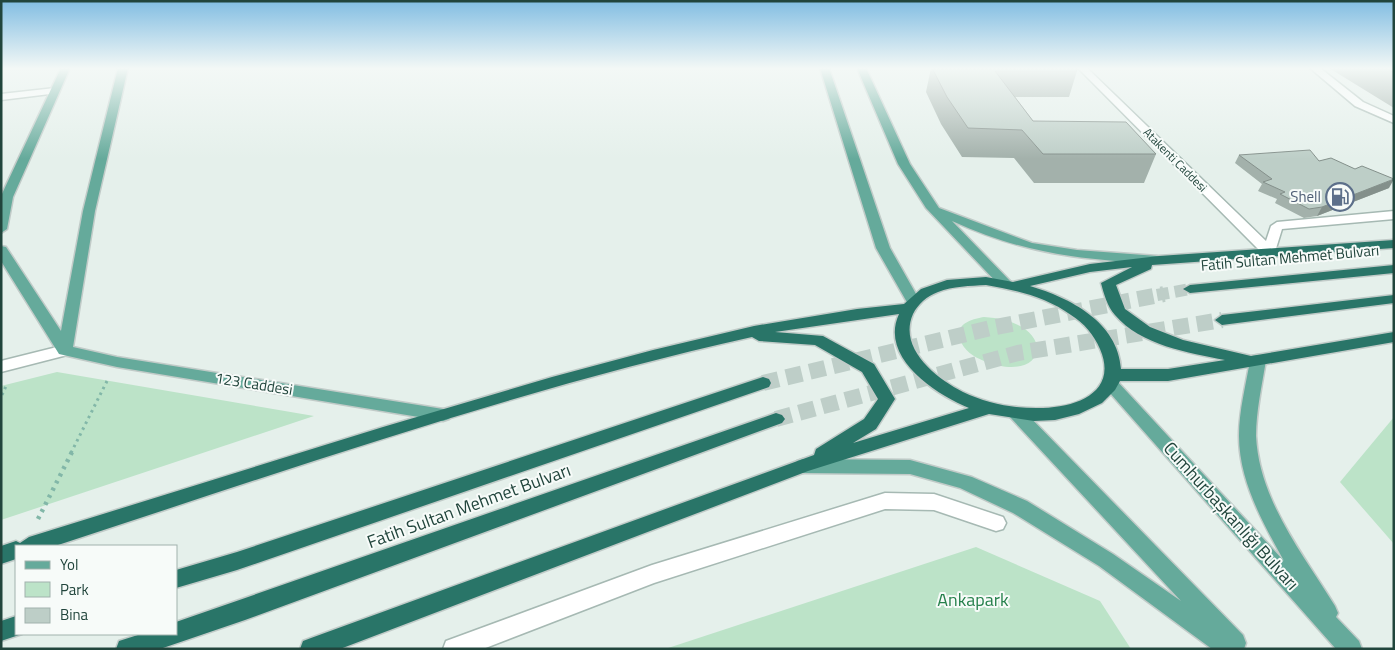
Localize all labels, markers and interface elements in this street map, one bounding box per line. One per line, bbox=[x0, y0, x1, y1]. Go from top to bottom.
street label: Atakenti Caddesi bbox=[1139, 123, 1212, 196]
fuel station icon: Shell bbox=[1325, 182, 1355, 212]
place label: Shell bbox=[1290, 185, 1321, 208]
street label: Fatih Sultan Mehmet Bulvarı bbox=[1200, 238, 1380, 277]
street label: 123 Caddesi bbox=[214, 366, 294, 401]
street label: Cumhurbaşkanlığı Bulvarı bbox=[1157, 435, 1305, 596]
street label: Fatih Sultan Mehmet Bulvarı bbox=[363, 456, 574, 555]
legend bbox=[15, 545, 178, 635]
text: Yol bbox=[60, 553, 78, 576]
text: Park bbox=[60, 578, 89, 601]
park label: Ankapark bbox=[937, 586, 1009, 613]
text: Bina bbox=[60, 603, 89, 626]

